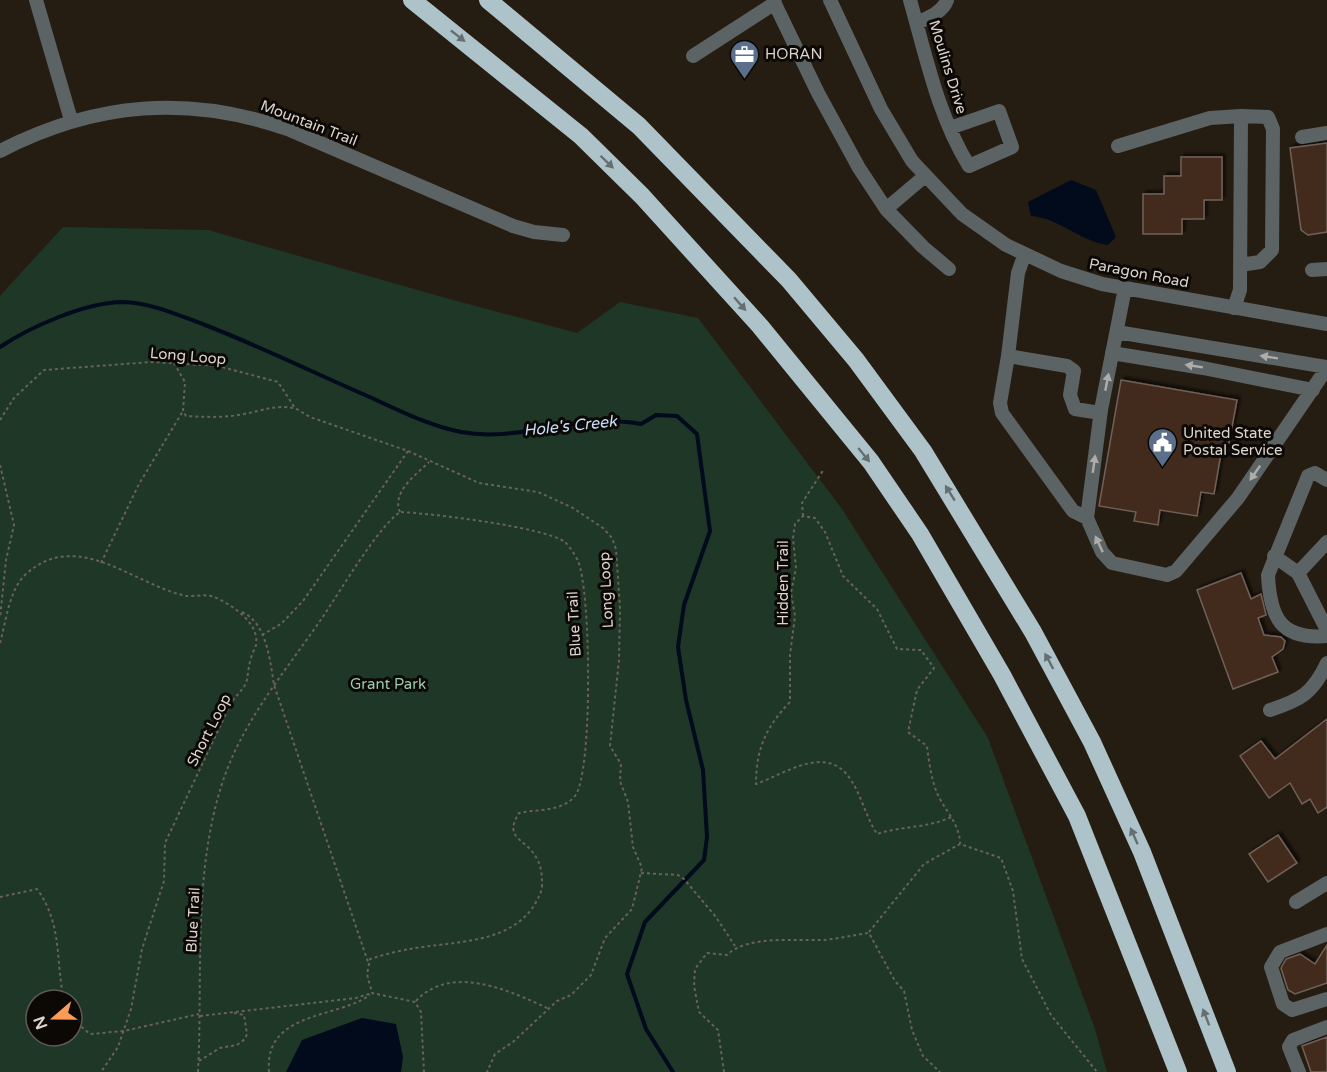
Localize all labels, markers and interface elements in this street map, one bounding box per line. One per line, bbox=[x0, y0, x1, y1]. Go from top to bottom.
street label: Moulins Drive bbox=[925, 18, 971, 116]
one-way arrow bbox=[450, 30, 466, 43]
office icon: HORAN bbox=[728, 38, 760, 80]
place label: HORAN bbox=[765, 45, 822, 63]
street label: Mountain Trail bbox=[258, 96, 360, 150]
one-way arrow bbox=[599, 155, 614, 168]
street label: Paragon Road bbox=[1087, 254, 1191, 292]
one-way arrow bbox=[734, 296, 747, 312]
street label: Long Loop bbox=[149, 344, 227, 368]
one-way arrow bbox=[1260, 353, 1279, 362]
one-way arrow bbox=[1184, 362, 1203, 371]
one-way arrow bbox=[1103, 372, 1112, 391]
water label: Hole's Creek bbox=[522, 411, 619, 441]
place label: United State Postal Service bbox=[1183, 424, 1283, 459]
public building icon: United State Postal Service bbox=[1146, 426, 1178, 468]
one-way arrow bbox=[858, 447, 870, 462]
one-way arrow bbox=[1089, 454, 1099, 473]
one-way arrow bbox=[1249, 464, 1261, 480]
one-way arrow bbox=[944, 485, 955, 501]
one-way arrow bbox=[1094, 535, 1104, 553]
street label: Hidden Trail bbox=[774, 540, 792, 626]
street label: Long Loop bbox=[595, 551, 617, 629]
street label: Blue Trail bbox=[563, 591, 585, 657]
one-way arrow bbox=[1044, 652, 1054, 669]
park label: Grant Park bbox=[350, 675, 426, 693]
street label: Short Loop bbox=[183, 691, 235, 769]
one-way arrow bbox=[1129, 827, 1139, 845]
street label: Blue Trail bbox=[182, 887, 204, 953]
north arrow bbox=[24, 988, 84, 1048]
one-way arrow bbox=[1201, 1008, 1211, 1026]
text: N bbox=[29, 1013, 52, 1032]

